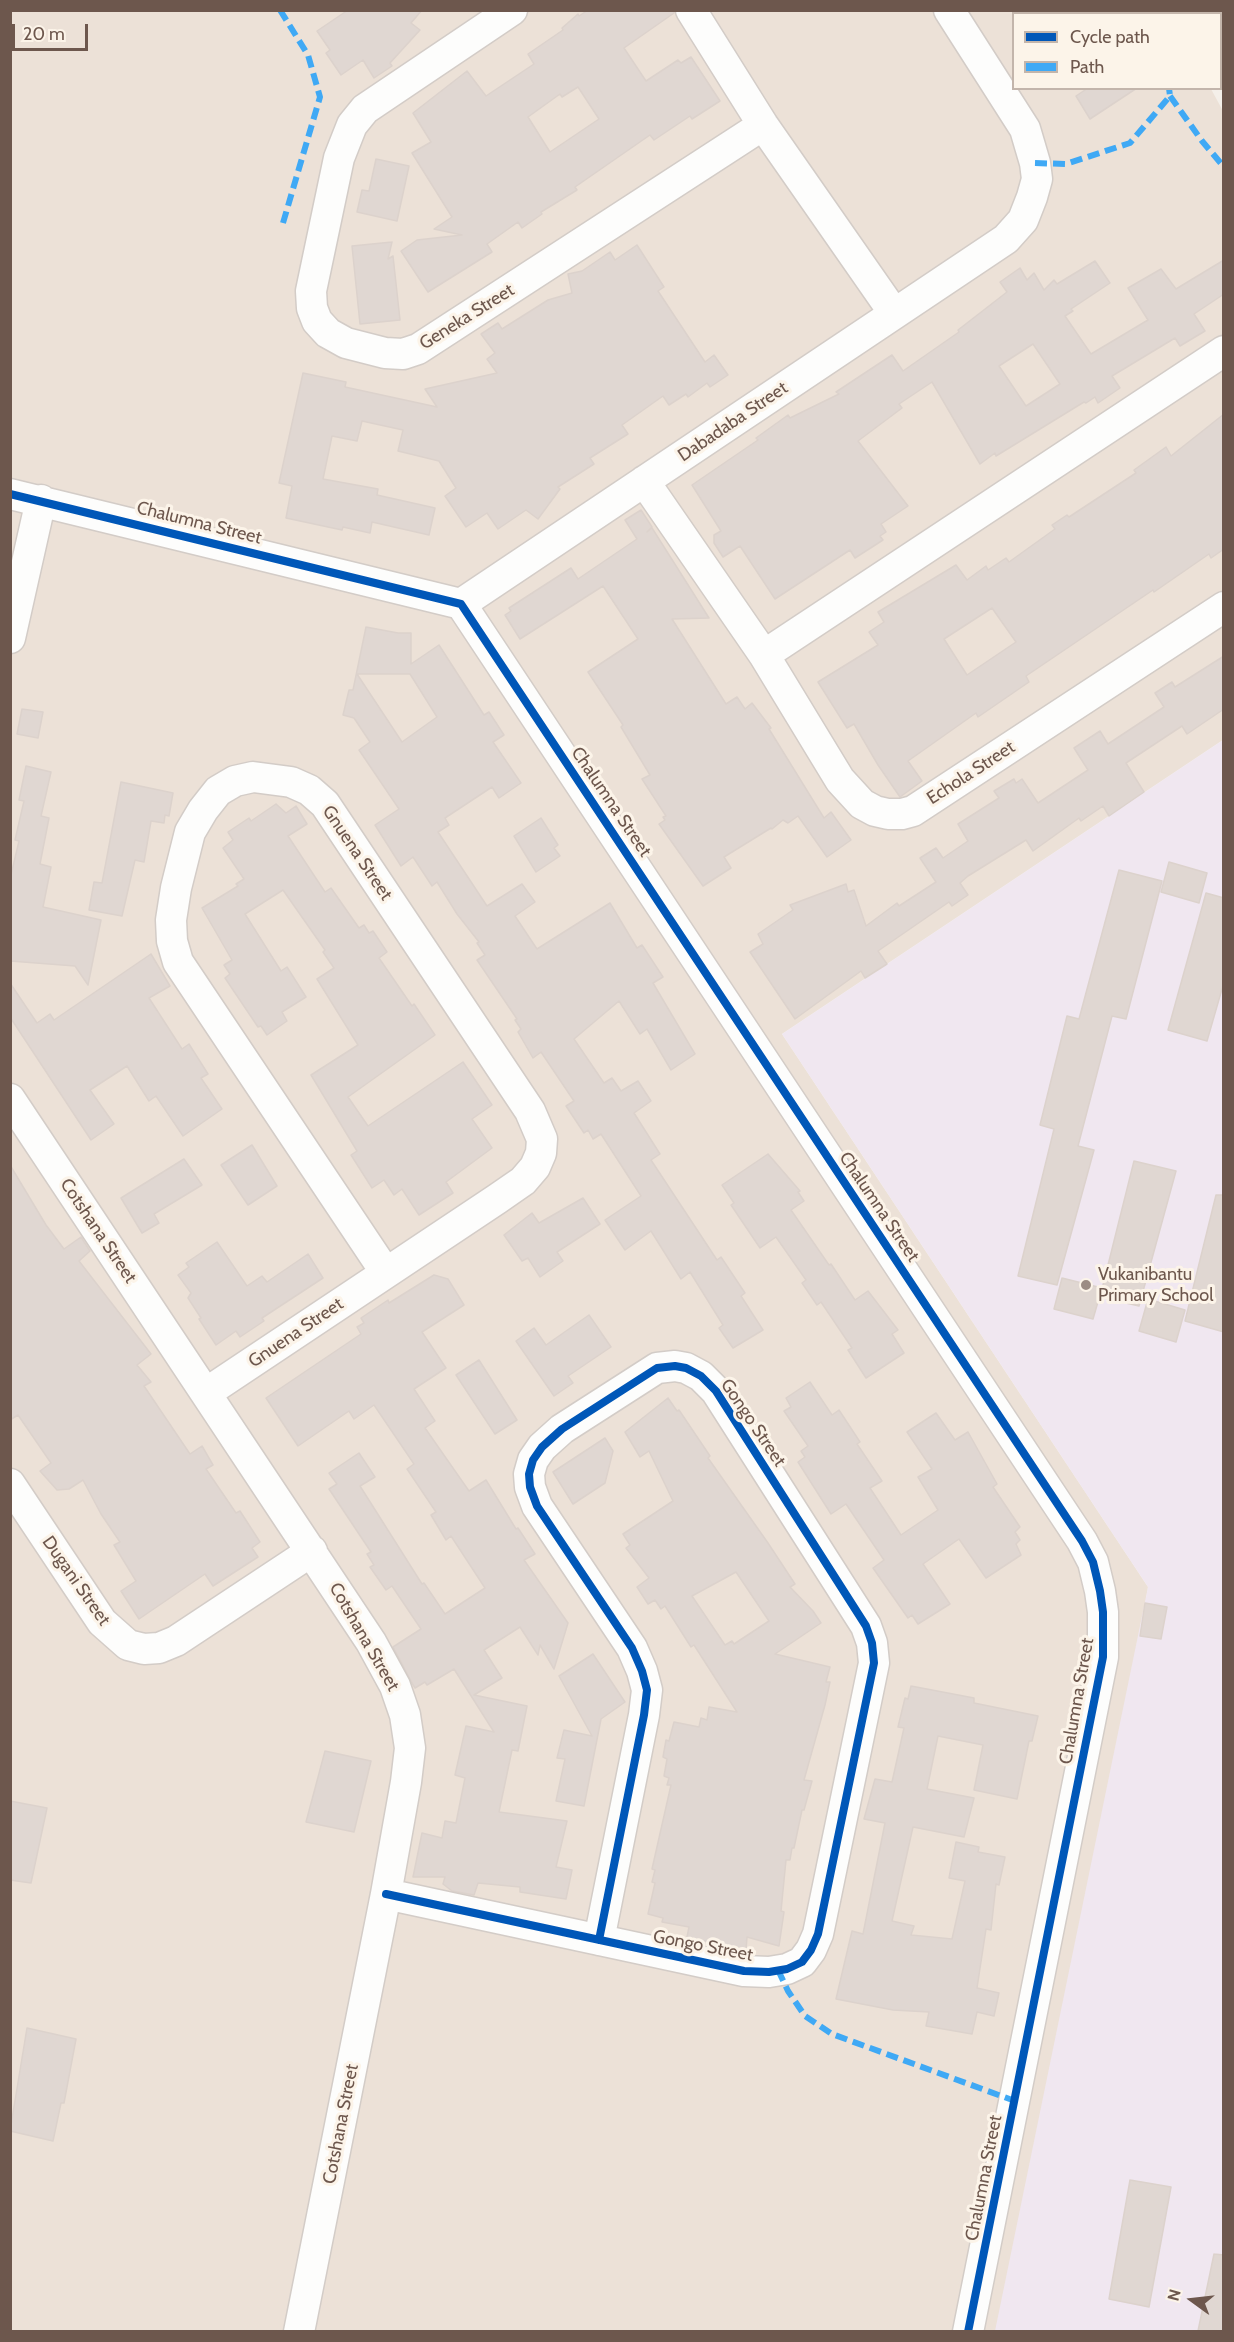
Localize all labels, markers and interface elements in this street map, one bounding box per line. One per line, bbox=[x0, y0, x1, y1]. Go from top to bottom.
scale bar bbox=[15, 12, 92, 50]
legend bbox=[1012, 12, 1222, 90]
text: 20 m bbox=[23, 23, 65, 45]
text: Cycle path bbox=[1070, 26, 1150, 48]
text: Path bbox=[1070, 56, 1104, 78]
street label: Geneka Street bbox=[416, 279, 518, 355]
street label: Dabadaba Street bbox=[674, 377, 792, 467]
street label: Chalumna Street bbox=[134, 497, 264, 549]
street label: Echola Street bbox=[923, 737, 1019, 809]
street label: Chalumna Street bbox=[566, 743, 656, 861]
street label: Gnuena Street bbox=[317, 801, 397, 905]
street label: Chalumna Street bbox=[834, 1148, 924, 1266]
street label: Cotshana Street bbox=[55, 1175, 141, 1287]
place label: Vukanibantu Primary School bbox=[1098, 1264, 1213, 1306]
marker: Vukanibantu Primary School bbox=[1079, 1278, 1093, 1292]
street label: Gnuena Street bbox=[244, 1293, 348, 1373]
street label: Gongo Street bbox=[716, 1375, 790, 1471]
street label: Dugani Street bbox=[37, 1532, 115, 1630]
street label: Cotshana Street bbox=[324, 1579, 404, 1695]
street label: Chalumna Street bbox=[1055, 1636, 1099, 1766]
street label: Gongo Street bbox=[651, 1926, 755, 1966]
street label: Cotshana Street bbox=[319, 2062, 363, 2186]
street label: Chalumna Street bbox=[961, 2113, 1007, 2243]
north arrow bbox=[1162, 2270, 1222, 2330]
text: N bbox=[1163, 2287, 1185, 2303]

